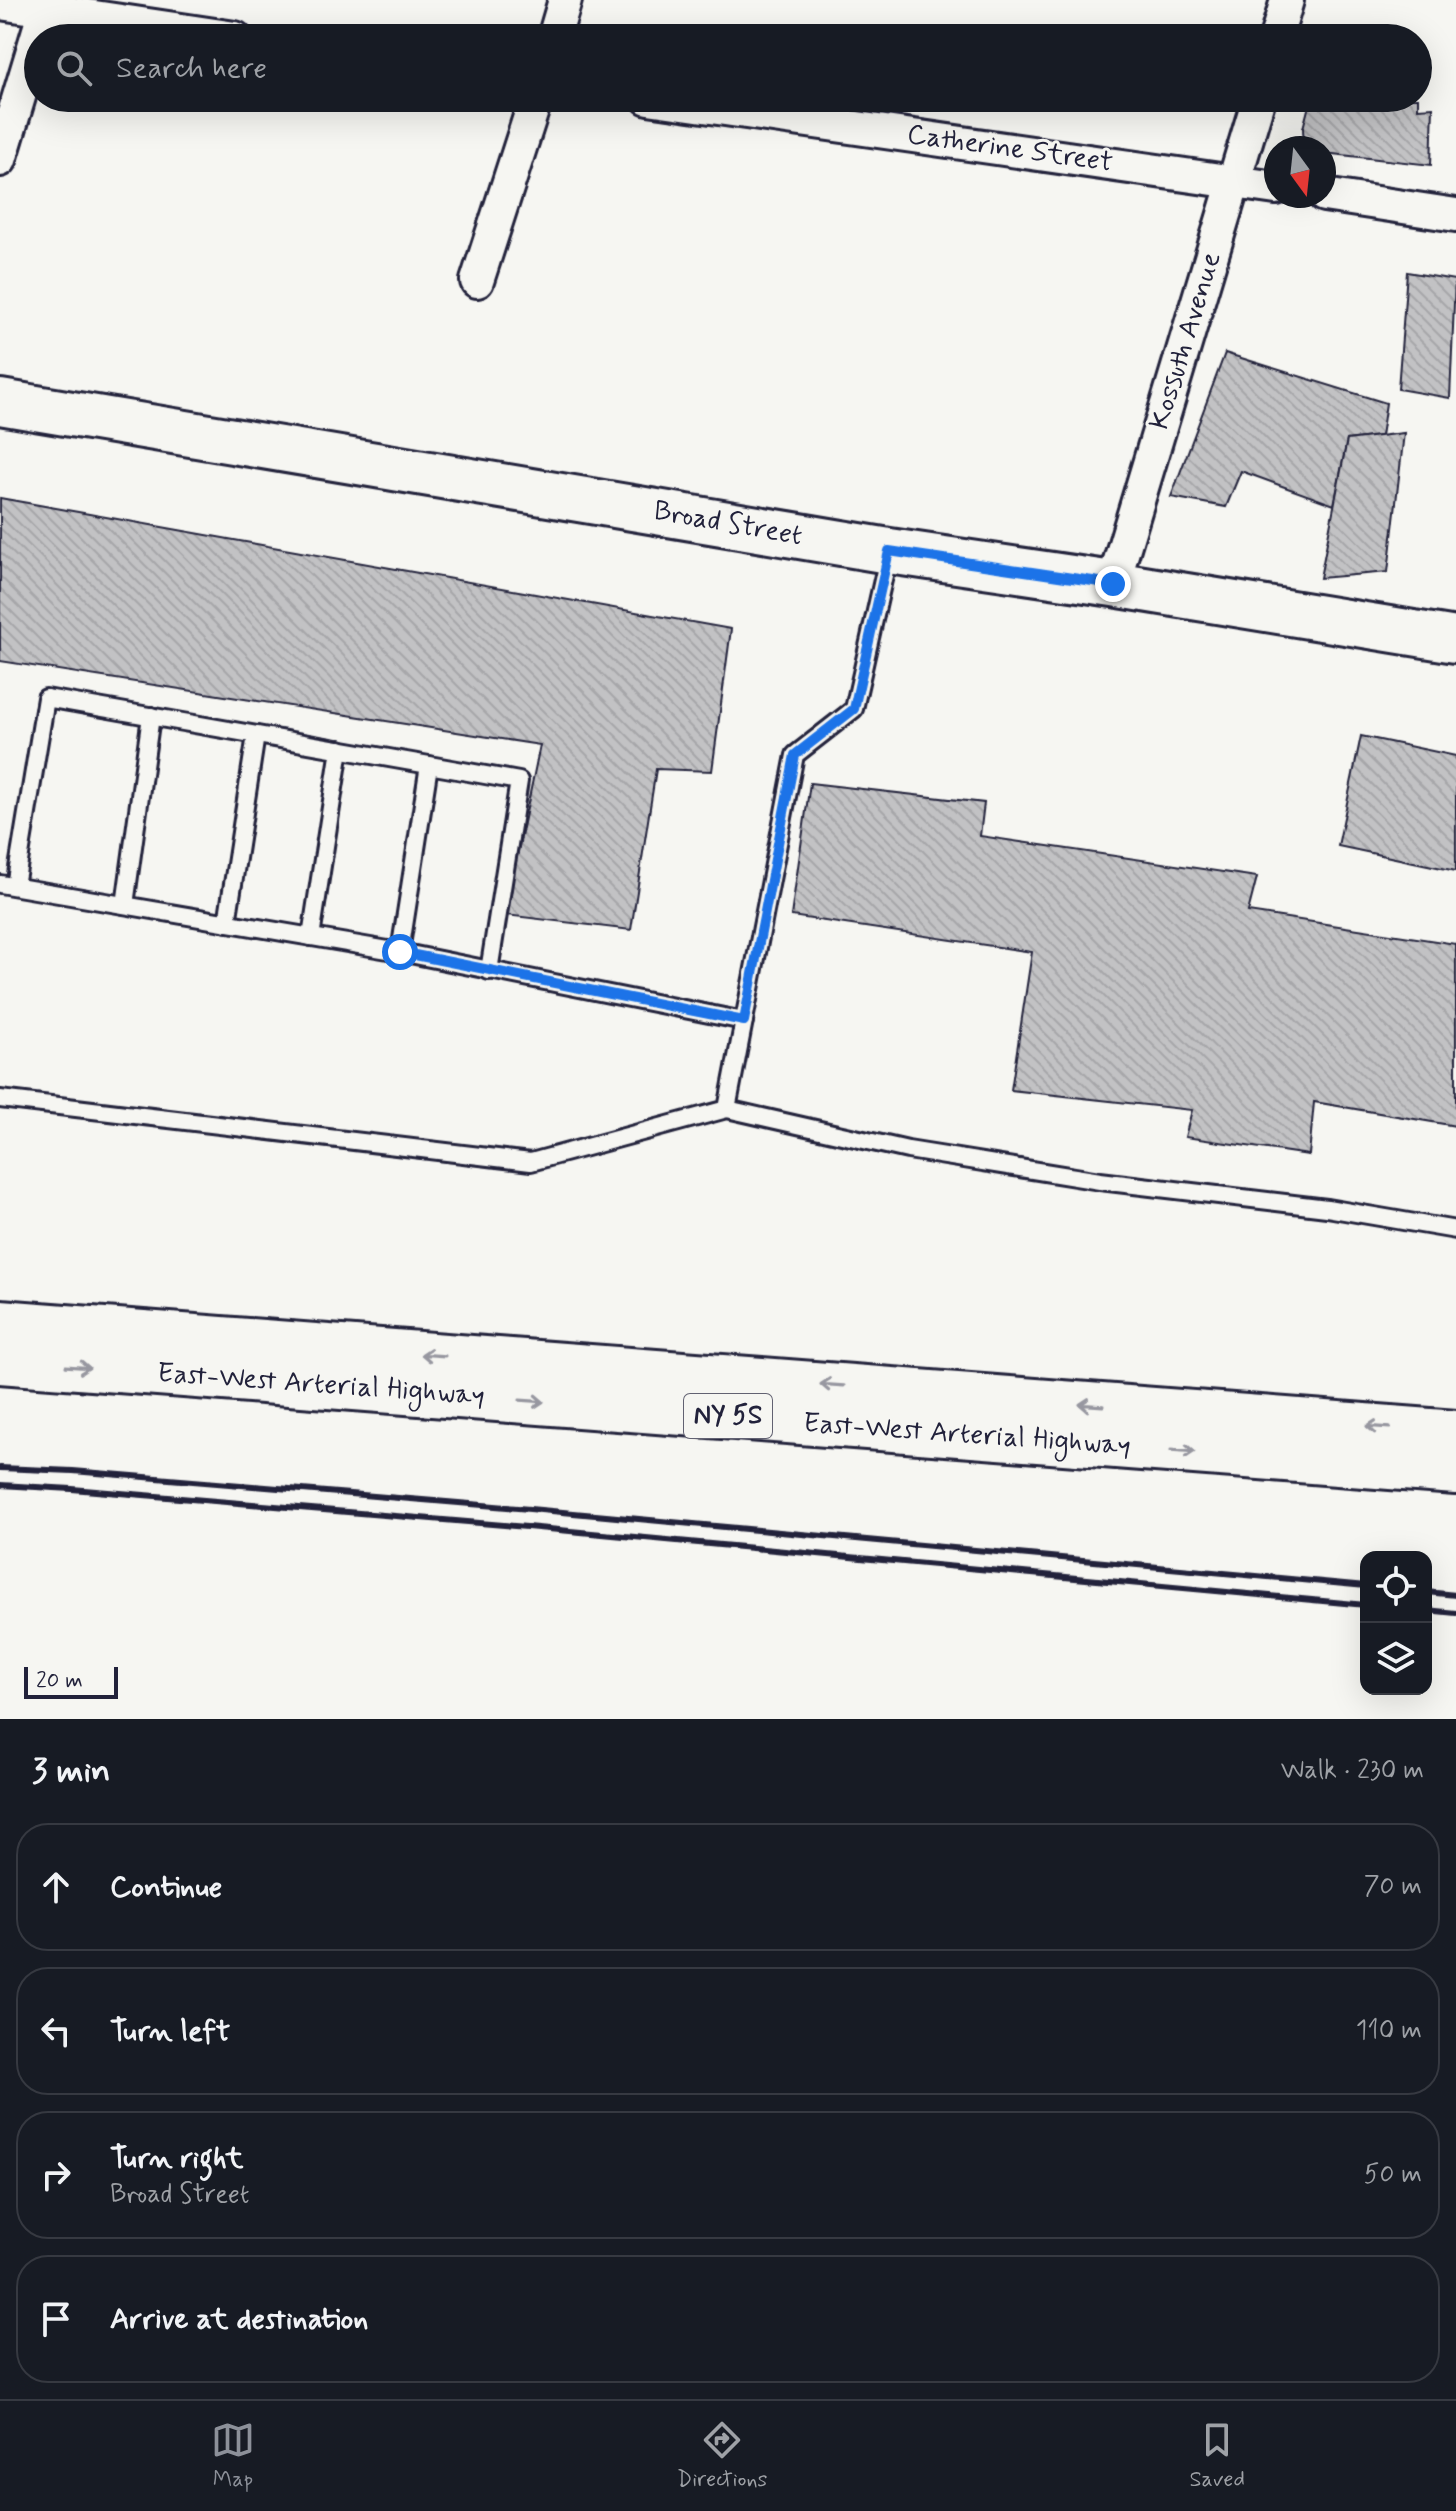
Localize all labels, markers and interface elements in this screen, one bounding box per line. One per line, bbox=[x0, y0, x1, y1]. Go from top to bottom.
search box bbox=[24, 24, 1432, 112]
icon: search bbox=[52, 46, 96, 90]
text: Search here bbox=[116, 49, 267, 88]
street label: Catherine Street bbox=[905, 116, 1115, 182]
north arrow bbox=[1264, 136, 1336, 208]
street label: Kossuth Avenue bbox=[1141, 248, 1231, 434]
street label: Broad Street bbox=[651, 493, 805, 555]
route end bbox=[1095, 566, 1131, 602]
route start bbox=[382, 934, 418, 970]
one-way arrow bbox=[420, 1347, 447, 1362]
street label: East-West Arterial Highway bbox=[156, 1355, 486, 1417]
one-way arrow bbox=[64, 1360, 91, 1375]
one-way arrow bbox=[819, 1377, 846, 1392]
one-way arrow bbox=[519, 1394, 545, 1409]
road number: NY 5S bbox=[684, 1394, 772, 1438]
one-way arrow bbox=[1078, 1397, 1105, 1412]
street label: East-West Arterial Highway bbox=[802, 1405, 1132, 1467]
one-way arrow bbox=[1365, 1419, 1392, 1434]
one-way arrow bbox=[1169, 1444, 1196, 1459]
map controls bbox=[1360, 1551, 1432, 1695]
button: locate bbox=[1360, 1551, 1432, 1623]
button: layers bbox=[1360, 1623, 1432, 1695]
scale bar bbox=[24, 1663, 118, 1699]
text: 20 m bbox=[36, 1667, 83, 1695]
text: 3 min bbox=[32, 1749, 110, 1794]
text: Walk · 230 m bbox=[1281, 1754, 1424, 1788]
icon: ahead bbox=[34, 1865, 78, 1909]
text: Continue bbox=[110, 1868, 222, 1907]
text: 70 m bbox=[1364, 1870, 1422, 1904]
icon: left bbox=[34, 2009, 78, 2053]
text: Turn left bbox=[110, 2012, 230, 2051]
text: 110 m bbox=[1356, 2014, 1422, 2048]
text: Turn right bbox=[110, 2139, 243, 2178]
icon: right bbox=[34, 2153, 78, 2197]
text: 50 m bbox=[1364, 2158, 1422, 2192]
text: Broad Street bbox=[110, 2178, 249, 2212]
icon: arrive bbox=[34, 2297, 78, 2341]
text: Arrive at destination bbox=[110, 2300, 368, 2339]
tab: Map bbox=[211, 2418, 255, 2494]
tab: Directions bbox=[677, 2418, 767, 2494]
tab: Saved bbox=[1189, 2418, 1245, 2494]

